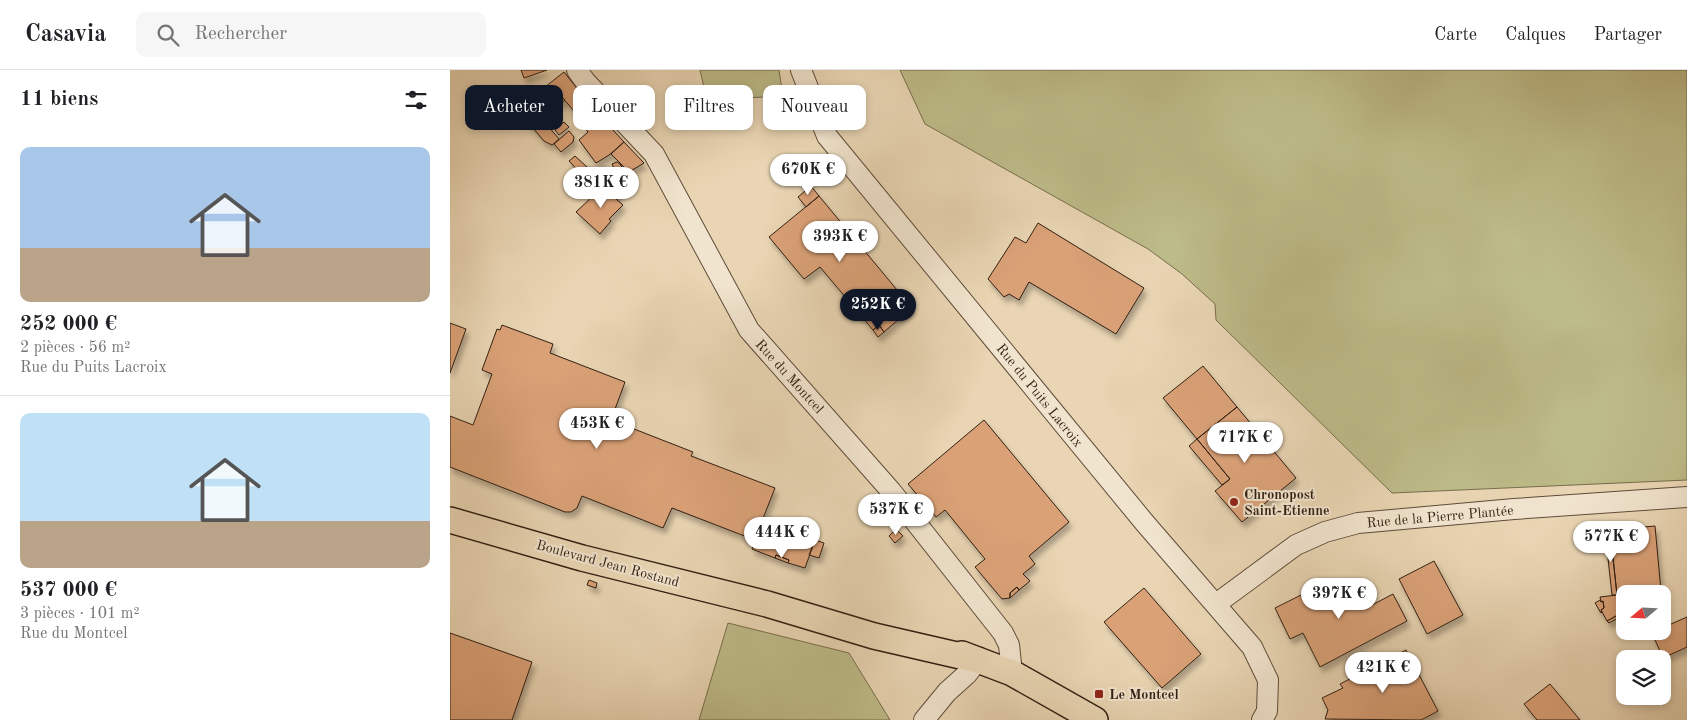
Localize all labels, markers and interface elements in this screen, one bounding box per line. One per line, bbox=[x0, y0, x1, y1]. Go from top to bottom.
search box bbox=[136, 12, 486, 57]
icon: search bbox=[154, 21, 182, 49]
text: Casavia bbox=[25, 23, 106, 47]
text: Rechercher bbox=[194, 25, 287, 44]
text: Carte bbox=[1434, 26, 1477, 44]
text: Calques bbox=[1505, 26, 1566, 44]
text: Partager bbox=[1594, 26, 1662, 44]
chip: Acheter bbox=[465, 85, 563, 130]
chip: Louer bbox=[573, 85, 655, 130]
chip: Filtres bbox=[665, 85, 753, 130]
chip: Nouveau bbox=[763, 85, 866, 130]
icon: filters bbox=[402, 86, 430, 114]
text: 11 biens bbox=[20, 89, 98, 110]
pin: 670K € bbox=[767, 154, 849, 196]
text: 670K € bbox=[781, 162, 835, 178]
pin: 381K € bbox=[560, 166, 642, 209]
text: 381K € bbox=[574, 175, 628, 191]
icon: home bbox=[180, 180, 270, 270]
pin: 393K € bbox=[799, 220, 881, 263]
text: 393K € bbox=[813, 229, 867, 245]
pin: 252K € bbox=[837, 288, 919, 331]
text: 252K € bbox=[851, 297, 905, 313]
text: 252 000 € bbox=[20, 314, 117, 335]
street label: Rue du Montcel bbox=[753, 337, 826, 416]
text: 2 pièces · 56 m² bbox=[20, 340, 130, 356]
street label: Rue du Puits Lacroix bbox=[993, 341, 1085, 450]
text: Rue du Puits Lacroix bbox=[20, 360, 167, 376]
pin: 453K € bbox=[556, 408, 638, 450]
text: 453K € bbox=[570, 416, 624, 432]
pin: 717K € bbox=[1204, 422, 1286, 464]
text: 717K € bbox=[1218, 430, 1272, 446]
icon: home bbox=[180, 445, 270, 535]
place label: Chronopost Saint-Etienne bbox=[1244, 488, 1330, 518]
pin: 537K € bbox=[855, 494, 937, 536]
marker: Chronopost Saint-Etienne bbox=[1228, 496, 1240, 508]
text: 537K € bbox=[869, 502, 923, 518]
street label: Rue de la Pierre Plantée bbox=[1366, 504, 1514, 530]
pin: 444K € bbox=[741, 516, 823, 559]
pin: 577K € bbox=[1570, 520, 1652, 563]
text: 444K € bbox=[755, 525, 809, 541]
text: 577K € bbox=[1584, 529, 1638, 545]
street label: Boulevard Jean Rostand bbox=[535, 538, 681, 590]
pin: 397K € bbox=[1298, 578, 1380, 620]
text: 537 000 € bbox=[20, 580, 117, 601]
north arrow bbox=[1616, 585, 1671, 640]
map controls bbox=[1616, 585, 1671, 705]
text: 397K € bbox=[1312, 586, 1366, 602]
text: 3 pièces · 101 m² bbox=[20, 606, 140, 622]
text: Rue du Montcel bbox=[20, 626, 127, 642]
button: layers bbox=[1616, 650, 1671, 705]
pin: 421K € bbox=[1342, 652, 1424, 694]
text: 421K € bbox=[1356, 660, 1410, 676]
marker: Le Montcel bbox=[1093, 688, 1105, 700]
place label: Le Montcel bbox=[1109, 688, 1179, 702]

